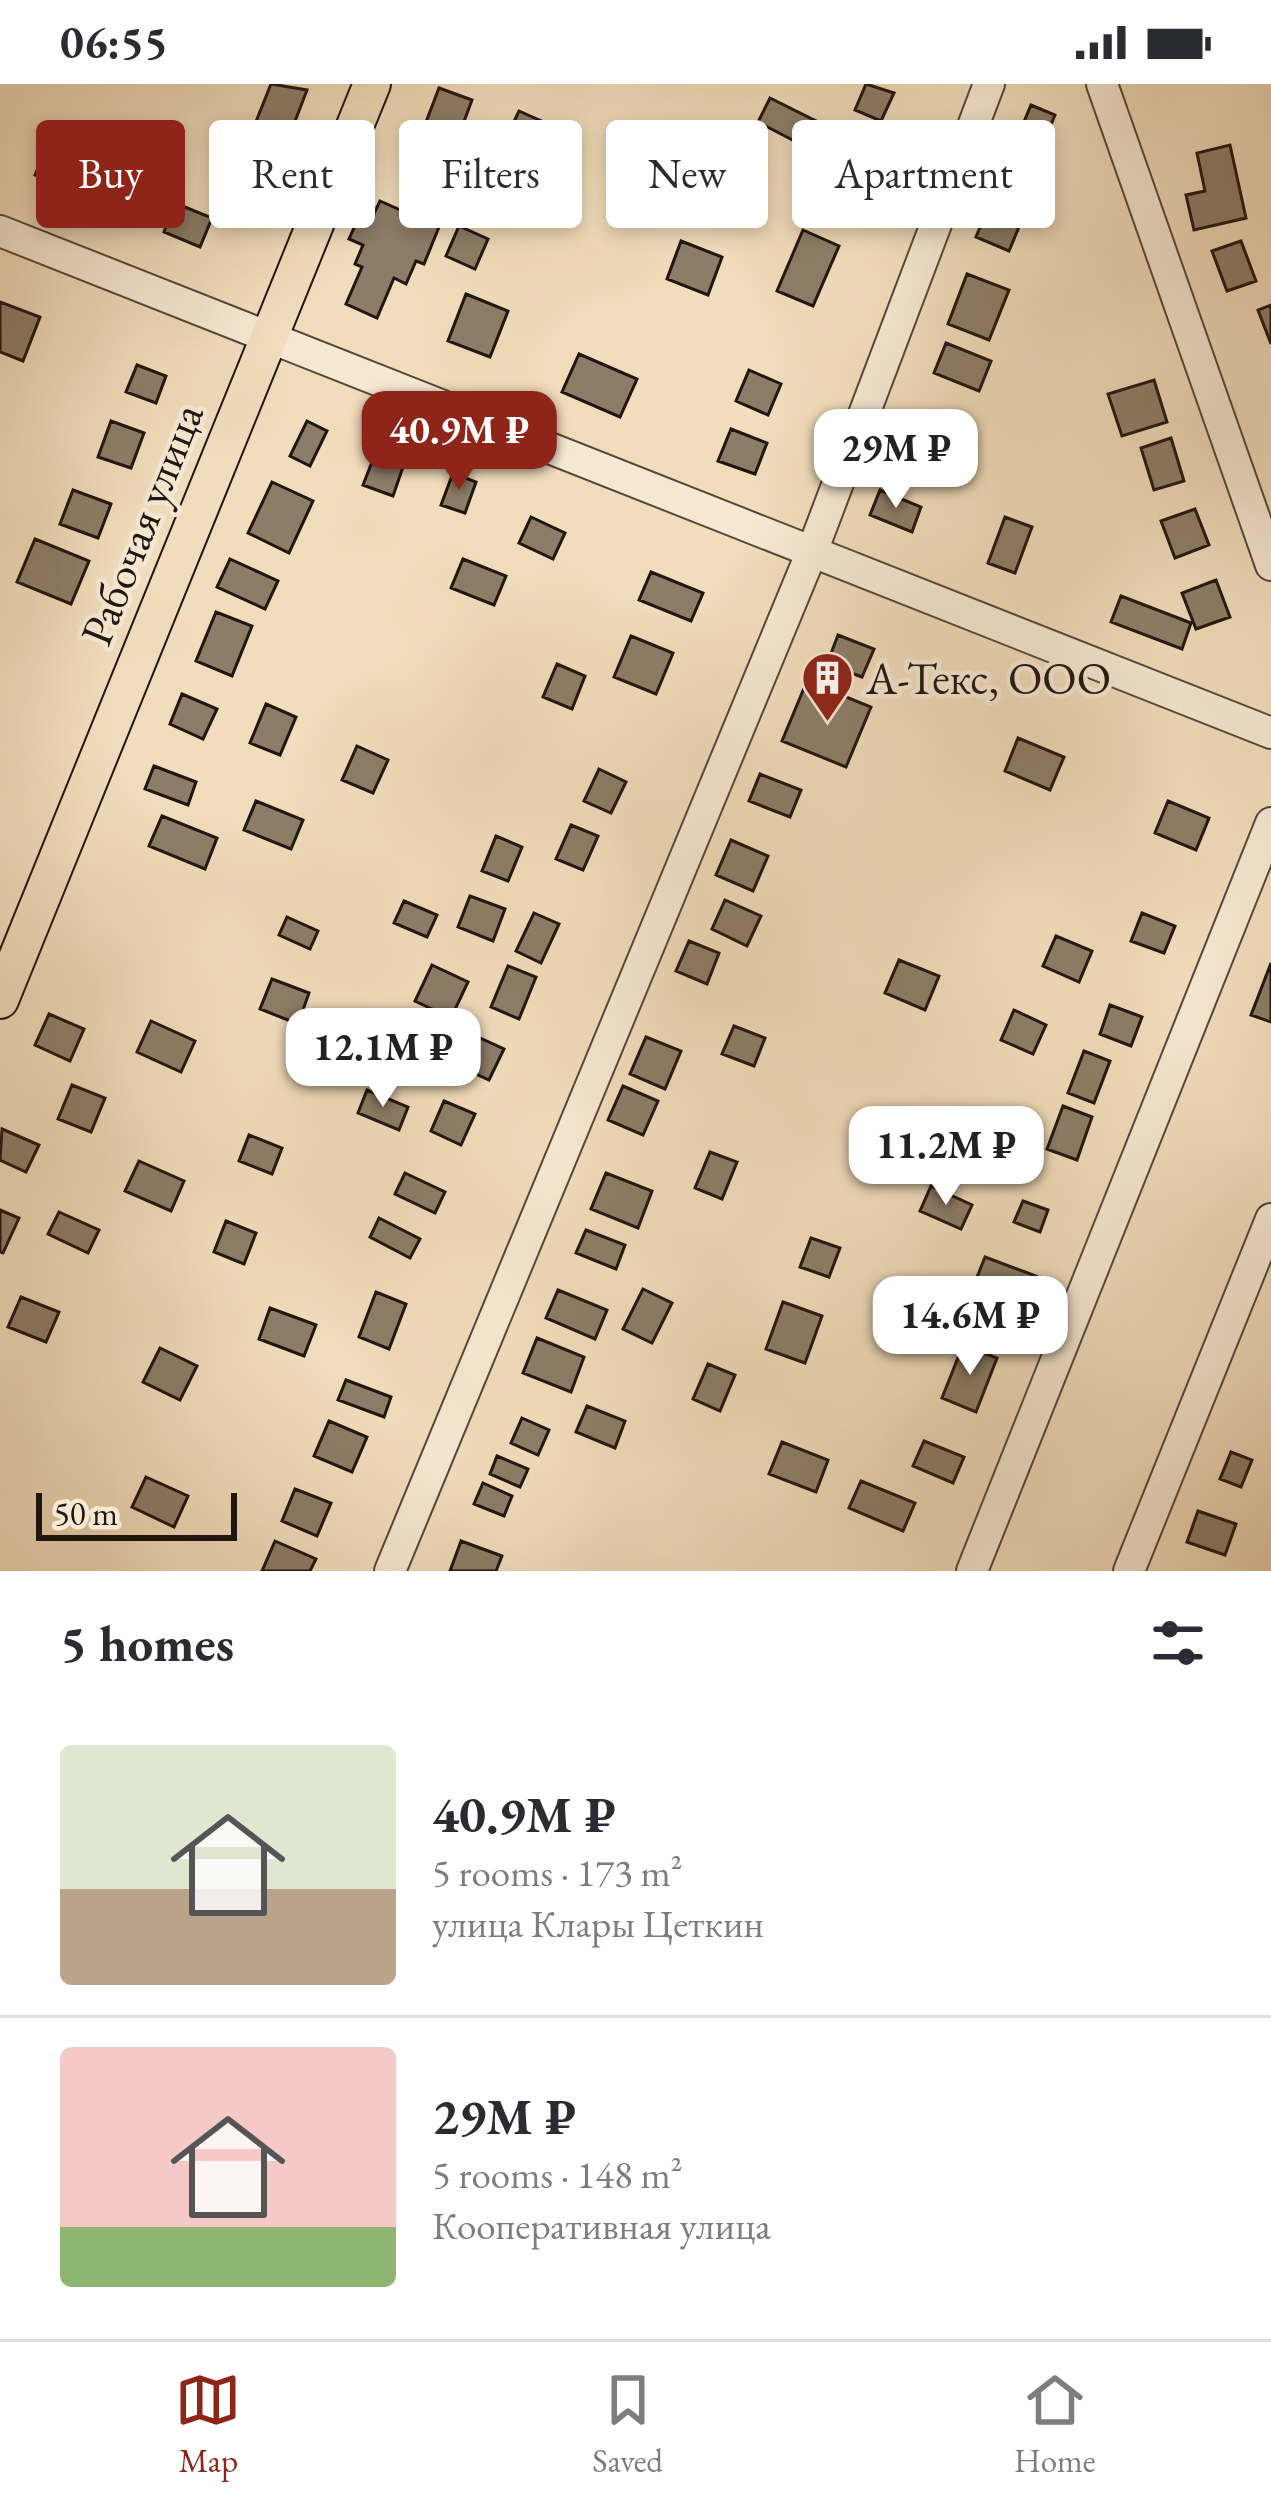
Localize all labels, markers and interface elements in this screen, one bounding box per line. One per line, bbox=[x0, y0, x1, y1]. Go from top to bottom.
text: 06:55 bbox=[60, 13, 168, 71]
chip: Buy bbox=[36, 120, 185, 228]
chip: Rent bbox=[209, 120, 375, 228]
chip: Filters bbox=[399, 120, 582, 228]
chip: New bbox=[606, 120, 768, 228]
chip: Apartment bbox=[792, 120, 1055, 228]
pin: 40.9M ₽ bbox=[348, 391, 570, 493]
street label: Рабочая улица bbox=[66, 395, 216, 653]
text: 40.9M ₽ bbox=[389, 404, 529, 455]
pin: 29M ₽ bbox=[812, 409, 980, 511]
text: 29M ₽ bbox=[841, 422, 951, 473]
place label: А-Текс, ООО bbox=[865, 649, 1111, 707]
building icon: А-Текс, ООО bbox=[799, 650, 855, 724]
pin: 12.1M ₽ bbox=[272, 1008, 494, 1110]
text: 12.1M ₽ bbox=[313, 1021, 453, 1072]
pin: 11.2M ₽ bbox=[835, 1106, 1057, 1208]
text: 11.2M ₽ bbox=[876, 1119, 1016, 1170]
pin: 14.6M ₽ bbox=[859, 1276, 1081, 1378]
text: 14.6M ₽ bbox=[900, 1289, 1040, 1340]
scale bar bbox=[36, 1487, 237, 1540]
text: 50 m bbox=[54, 1492, 118, 1535]
text: 5 homes bbox=[60, 1610, 234, 1676]
icon: filters bbox=[1145, 1610, 1211, 1676]
text: 40.9M ₽ bbox=[432, 1781, 616, 1847]
icon: home bbox=[156, 1793, 300, 1937]
text: 5 rooms · 173 m² bbox=[432, 1847, 683, 1898]
text: улица Клары Цеткин bbox=[432, 1898, 764, 1949]
text: 29M ₽ bbox=[432, 2083, 576, 2149]
icon: home bbox=[156, 2095, 300, 2239]
text: 5 rooms · 148 m² bbox=[432, 2149, 683, 2200]
text: Кооперативная улица bbox=[432, 2200, 771, 2251]
tab: Map bbox=[175, 2367, 241, 2482]
tab: Saved bbox=[592, 2367, 663, 2482]
tab: Home bbox=[1014, 2367, 1096, 2482]

